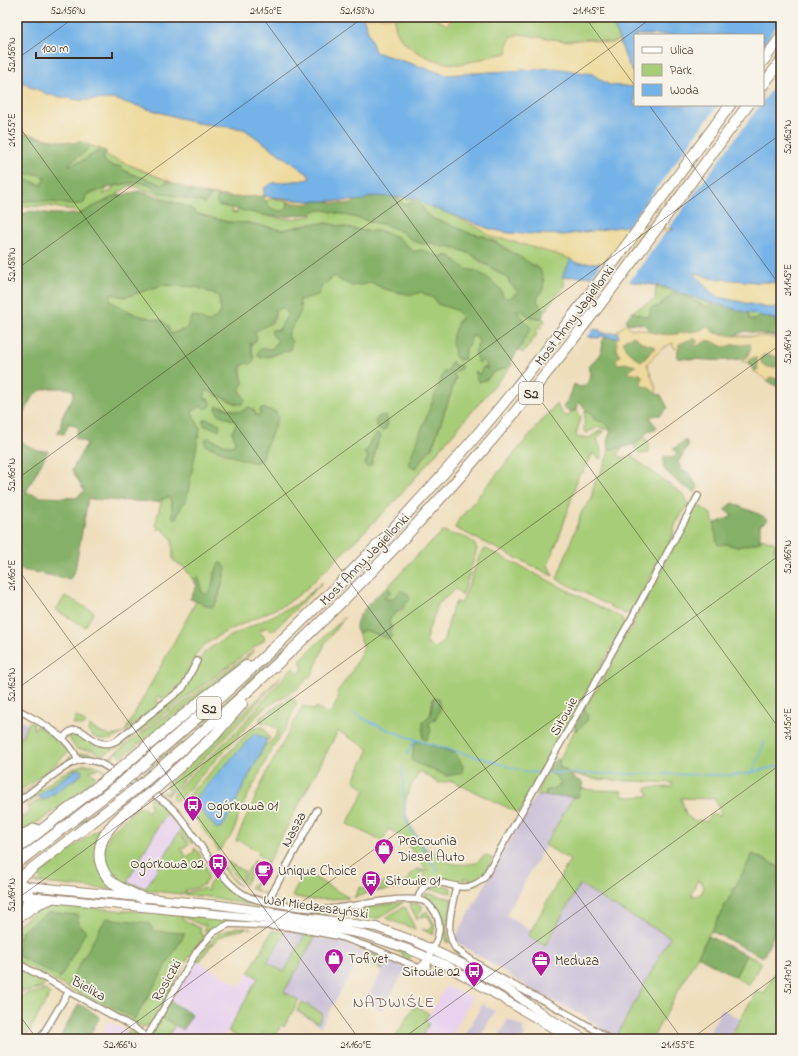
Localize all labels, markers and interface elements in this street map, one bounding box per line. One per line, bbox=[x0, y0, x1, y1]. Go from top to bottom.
text: 52.156°N bbox=[50, 4, 86, 19]
text: 21.150°E bbox=[250, 4, 282, 19]
text: 52.158°N bbox=[340, 4, 375, 19]
text: 21.145°E bbox=[573, 4, 605, 19]
scale bar bbox=[36, 34, 112, 60]
legend bbox=[634, 34, 764, 106]
text: 52.156°N bbox=[5, 37, 20, 73]
text: 100 m bbox=[42, 40, 69, 58]
text: Ulica bbox=[670, 42, 694, 60]
text: Park bbox=[670, 62, 692, 80]
text: Woda bbox=[670, 82, 699, 100]
text: 21.155°E bbox=[5, 113, 20, 147]
text: 52.162°N bbox=[781, 119, 796, 154]
text: 52.158°N bbox=[5, 247, 20, 282]
street label: Most Anny Jagiellonki bbox=[530, 261, 621, 371]
text: 21.145°E bbox=[781, 264, 796, 296]
text: 52.164°N bbox=[781, 330, 796, 364]
road number: S2 bbox=[519, 382, 543, 404]
text: 52.160°N bbox=[5, 458, 20, 492]
street label: Most Anny Jagiellonki bbox=[315, 509, 416, 612]
text: 52.166°N bbox=[781, 540, 796, 574]
text: 21.160°E bbox=[5, 560, 20, 590]
text: 52.162°N bbox=[5, 667, 20, 702]
street label: Sitowie bbox=[545, 693, 584, 740]
road number: S2 bbox=[197, 697, 221, 719]
text: 21.150°E bbox=[781, 708, 796, 740]
bus stop icon: Ogórkowa 01 bbox=[182, 794, 204, 822]
place label: Ogórkowa 01 bbox=[207, 796, 279, 818]
street label: Nasza bbox=[276, 808, 312, 851]
place label: Pracownia Diesel Auto bbox=[397, 831, 465, 868]
shop icon: Pracownia Diesel Auto bbox=[373, 837, 395, 865]
bus stop icon: Ogórkowa 02 bbox=[207, 852, 229, 880]
place label: Ogórkowa 02 bbox=[130, 854, 204, 876]
cafe icon: Unique Choice bbox=[253, 859, 275, 887]
place label: Unique Choice bbox=[278, 861, 357, 882]
bus stop icon: Sitowie 01 bbox=[360, 869, 382, 897]
place label: Sitowie 01 bbox=[385, 871, 441, 892]
text: 52.164°N bbox=[5, 878, 20, 912]
street label: Wał Miedzeszyński bbox=[262, 890, 370, 926]
shop icon: Tofivet bbox=[323, 947, 345, 975]
place label: Tofivet bbox=[348, 949, 389, 970]
office icon: Meduza bbox=[530, 949, 552, 977]
place label: Meduza bbox=[555, 951, 599, 972]
street label: Rosiczki bbox=[147, 956, 188, 1006]
bus stop icon: Sitowie 02 bbox=[463, 960, 485, 988]
text: 52.170°N bbox=[781, 960, 796, 994]
place label: Sitowie 02 bbox=[402, 962, 460, 983]
street label: Bielika bbox=[66, 971, 109, 1007]
district label: NADWIŚLE bbox=[353, 991, 435, 1015]
text: 52.166°N bbox=[103, 1038, 137, 1053]
text: 21.160°E bbox=[341, 1038, 371, 1053]
text: 21.155°E bbox=[661, 1038, 695, 1053]

